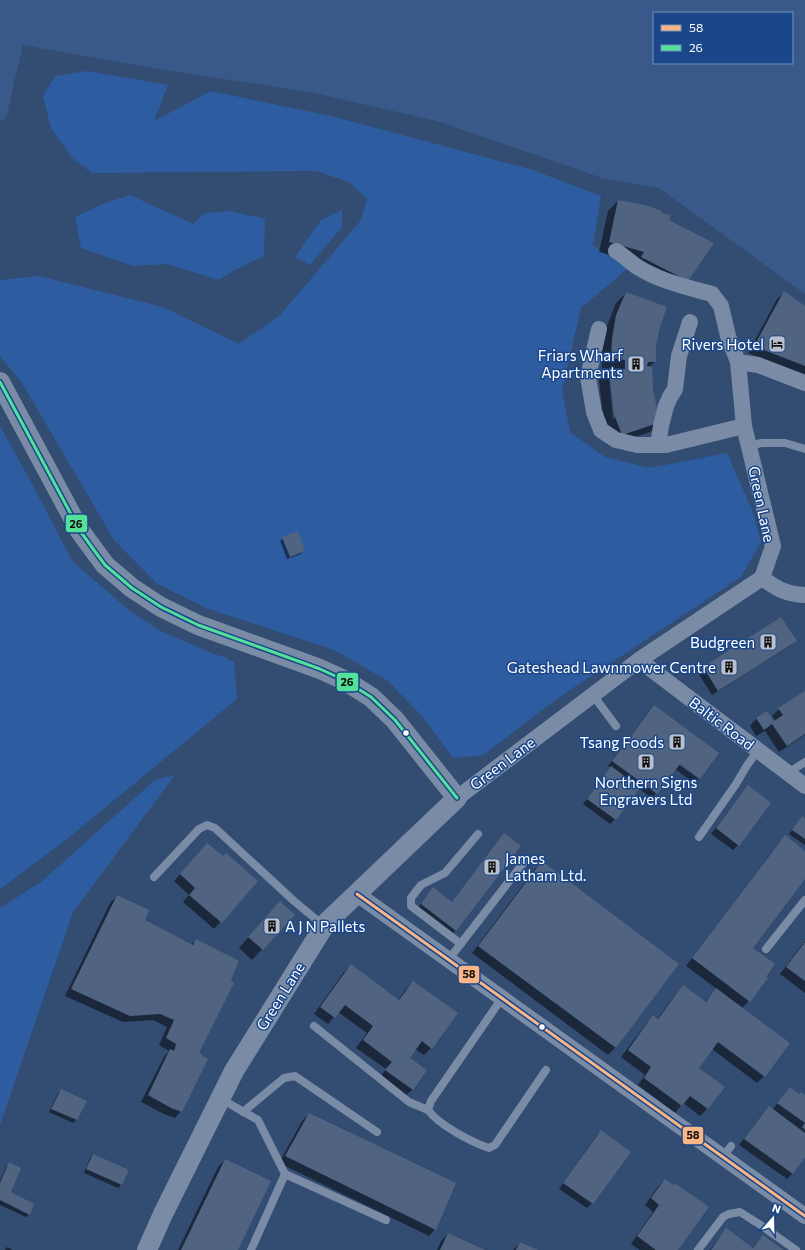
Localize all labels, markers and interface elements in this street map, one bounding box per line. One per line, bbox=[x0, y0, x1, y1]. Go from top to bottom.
legend bbox=[653, 12, 793, 64]
text: 58 bbox=[689, 20, 703, 34]
text: 26 bbox=[689, 40, 703, 54]
hotel icon: Rivers Hotel bbox=[767, 334, 787, 354]
place label: Rivers Hotel bbox=[681, 335, 764, 353]
place label: Friars Wharf Apartments bbox=[538, 346, 623, 381]
building icon: Friars Wharf Apartments bbox=[626, 354, 646, 374]
street label: Green Lane bbox=[745, 464, 779, 544]
line badge: 26 bbox=[65, 514, 88, 533]
text: 26 bbox=[70, 517, 83, 530]
building icon: Budgreen bbox=[758, 632, 778, 652]
place label: Budgreen bbox=[690, 633, 755, 651]
building icon: Gateshead Lawnmower Centre bbox=[719, 657, 739, 677]
place label: Gateshead Lawnmower Centre bbox=[507, 658, 716, 676]
line badge: 26 bbox=[336, 672, 359, 692]
text: 26 bbox=[341, 675, 354, 688]
street label: Baltic Road bbox=[686, 693, 758, 753]
unlabelled marker bbox=[401, 728, 411, 738]
building icon: Tsang Foods bbox=[667, 732, 687, 752]
street label: Green Lane bbox=[466, 733, 538, 793]
place label: Tsang Foods bbox=[580, 733, 664, 751]
building icon: Northern Signs Engravers Ltd bbox=[636, 752, 656, 772]
place label: Northern Signs Engravers Ltd bbox=[595, 773, 697, 808]
place label: James Latham Ltd. bbox=[505, 849, 586, 884]
building icon: James Latham Ltd. bbox=[482, 857, 502, 877]
building icon: A J N Pallets bbox=[262, 916, 282, 936]
place label: A J N Pallets bbox=[285, 917, 365, 935]
street label: Green Lane bbox=[252, 959, 308, 1033]
line badge: 58 bbox=[458, 965, 480, 984]
text: 58 bbox=[462, 967, 476, 980]
unlabelled marker bbox=[537, 1022, 547, 1032]
line badge: 58 bbox=[682, 1126, 704, 1145]
text: 58 bbox=[686, 1128, 700, 1141]
north arrow bbox=[753, 1198, 793, 1238]
text: N bbox=[770, 1201, 783, 1216]

